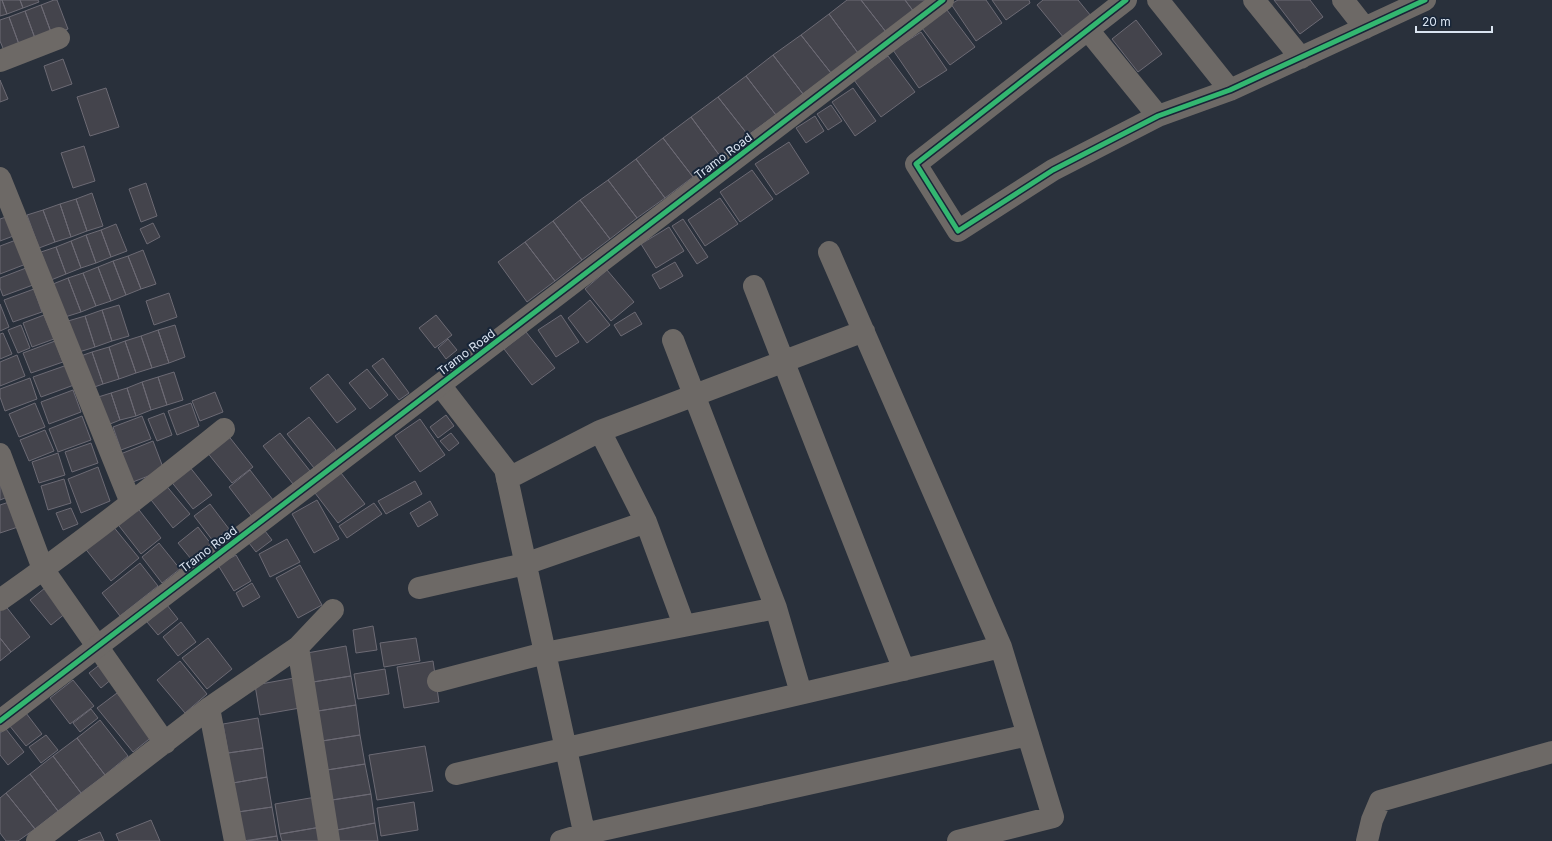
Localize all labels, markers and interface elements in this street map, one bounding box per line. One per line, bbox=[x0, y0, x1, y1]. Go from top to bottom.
scale bar bbox=[1416, 8, 1492, 34]
text: 20 m bbox=[1422, 14, 1451, 29]
street label: Tramo Road bbox=[691, 129, 755, 183]
street label: Tramo Road bbox=[434, 325, 498, 379]
street label: Tramo Road bbox=[176, 522, 240, 576]

